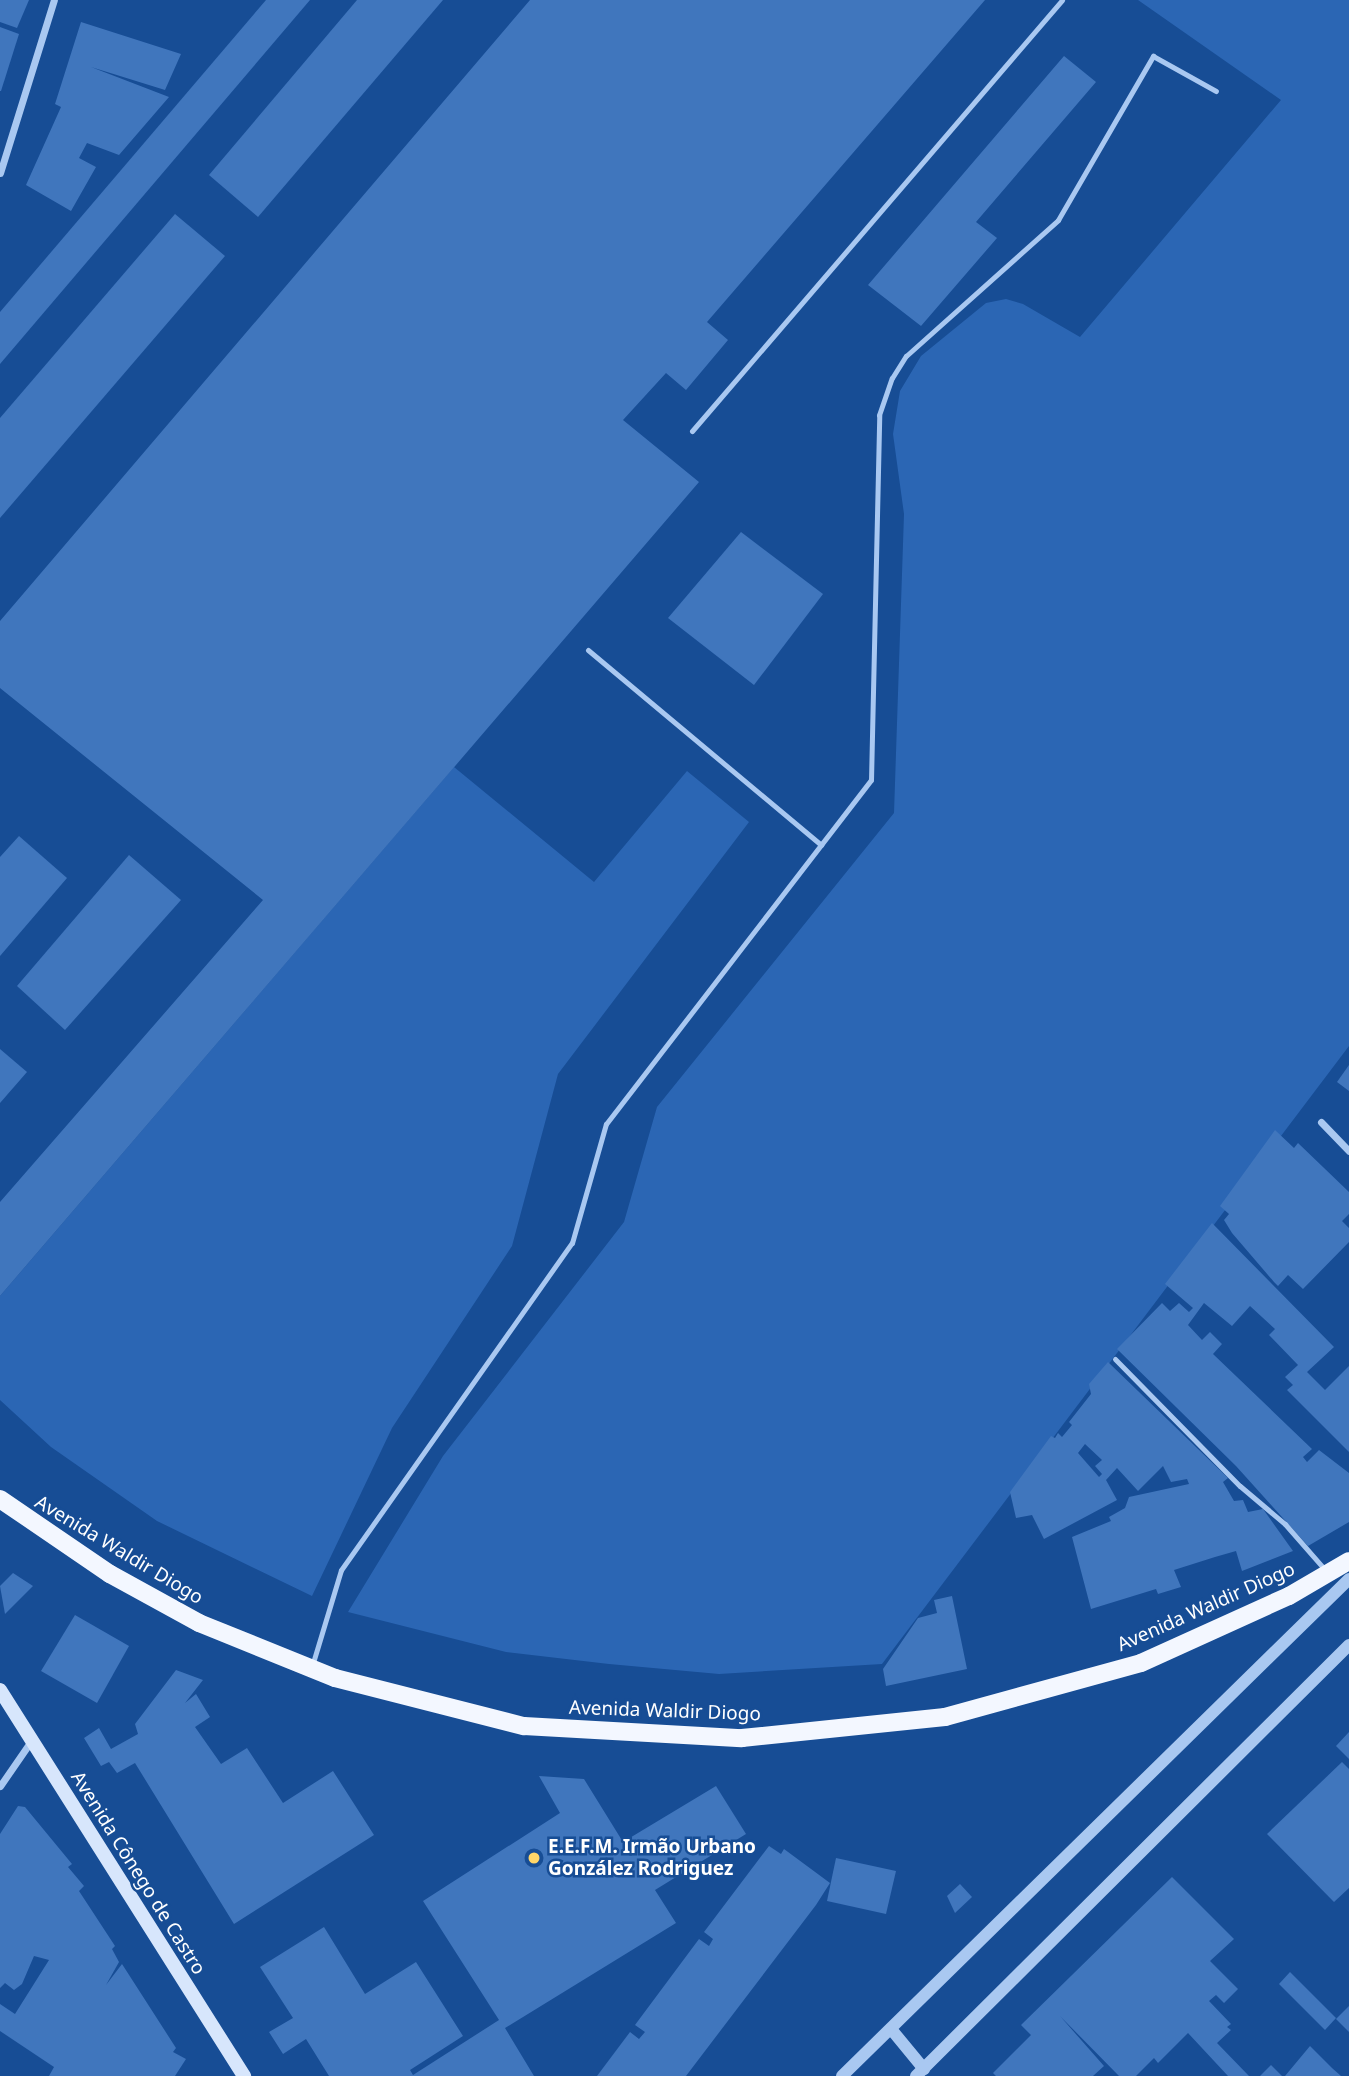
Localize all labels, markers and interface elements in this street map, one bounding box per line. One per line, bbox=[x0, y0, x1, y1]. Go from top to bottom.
street label: Avenida Waldir Diogo bbox=[31, 1491, 207, 1609]
street label: Avenida Waldir Diogo bbox=[1114, 1558, 1298, 1656]
street label: Avenida Waldir Diogo bbox=[569, 1696, 761, 1726]
street label: Avenida Cônego de Castro bbox=[66, 1767, 210, 1979]
place label: E.E.F.M. Irmão Urbano González Rodriguez bbox=[548, 1836, 756, 1880]
marker: E.E.F.M. Irmão Urbano González Rodriguez bbox=[526, 1850, 542, 1866]

